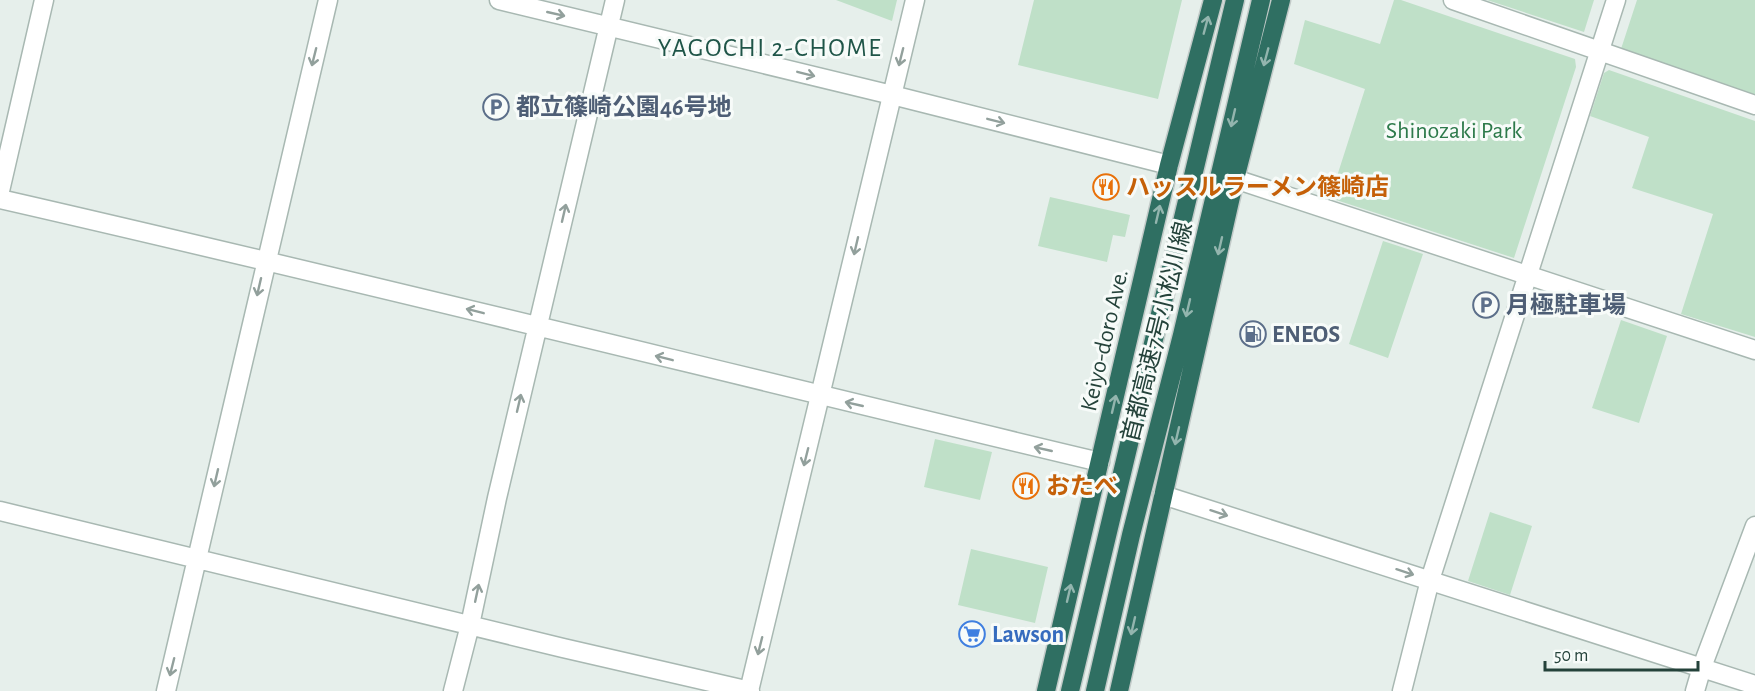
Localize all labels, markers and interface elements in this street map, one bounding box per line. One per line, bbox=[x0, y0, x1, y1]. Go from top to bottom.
one-way arrow bbox=[546, 8, 565, 20]
one-way arrow bbox=[1201, 16, 1213, 35]
district label: YAGOCHI 2-CHOME bbox=[658, 35, 882, 61]
one-way arrow bbox=[307, 47, 319, 66]
one-way arrow bbox=[895, 47, 907, 66]
one-way arrow bbox=[1260, 47, 1272, 66]
one-way arrow bbox=[797, 69, 816, 81]
parking icon: 都立篠崎公園46号地 bbox=[481, 92, 511, 122]
place label: 都立篠崎公園46号地 bbox=[516, 94, 732, 120]
one-way arrow bbox=[1226, 108, 1238, 127]
one-way arrow bbox=[986, 115, 1005, 127]
park label: Shinozaki Park bbox=[1386, 119, 1522, 143]
restaurant icon: ハッスルラーメン篠崎店 bbox=[1091, 172, 1121, 202]
place label: ハッスルラーメン篠崎店 bbox=[1126, 174, 1389, 200]
one-way arrow bbox=[559, 204, 571, 223]
one-way arrow bbox=[1153, 204, 1165, 223]
street label: 首都高速7号小松川線 bbox=[1117, 219, 1197, 445]
one-way arrow bbox=[1213, 236, 1225, 255]
one-way arrow bbox=[850, 237, 862, 256]
street label: Keiyo-doro Ave. bbox=[1077, 267, 1133, 414]
one-way arrow bbox=[252, 278, 264, 297]
parking icon: 月極駐車場 bbox=[1471, 290, 1501, 320]
place label: 月極駐車場 bbox=[1506, 292, 1626, 318]
one-way arrow bbox=[1182, 298, 1193, 317]
one-way arrow bbox=[466, 305, 485, 317]
fuel station icon: ENEOS bbox=[1238, 319, 1268, 349]
place label: ENEOS bbox=[1272, 323, 1340, 347]
one-way arrow bbox=[655, 351, 674, 363]
one-way arrow bbox=[514, 394, 526, 413]
one-way arrow bbox=[1109, 394, 1120, 414]
one-way arrow bbox=[845, 397, 864, 409]
one-way arrow bbox=[1170, 426, 1182, 445]
one-way arrow bbox=[1034, 442, 1053, 454]
one-way arrow bbox=[799, 447, 811, 466]
one-way arrow bbox=[210, 467, 221, 487]
restaurant icon: おたべ bbox=[1011, 471, 1041, 501]
place label: おたべ bbox=[1046, 474, 1118, 499]
one-way arrow bbox=[1209, 508, 1228, 519]
one-way arrow bbox=[1395, 567, 1414, 578]
one-way arrow bbox=[472, 584, 483, 604]
one-way arrow bbox=[1064, 584, 1075, 603]
one-way arrow bbox=[1127, 617, 1139, 636]
supermarket icon: Lawson bbox=[957, 619, 987, 649]
place label: Lawson bbox=[992, 623, 1064, 647]
scale bar bbox=[1545, 634, 1698, 672]
one-way arrow bbox=[753, 636, 765, 655]
text: 50 m bbox=[1554, 647, 1588, 665]
one-way arrow bbox=[165, 658, 177, 677]

